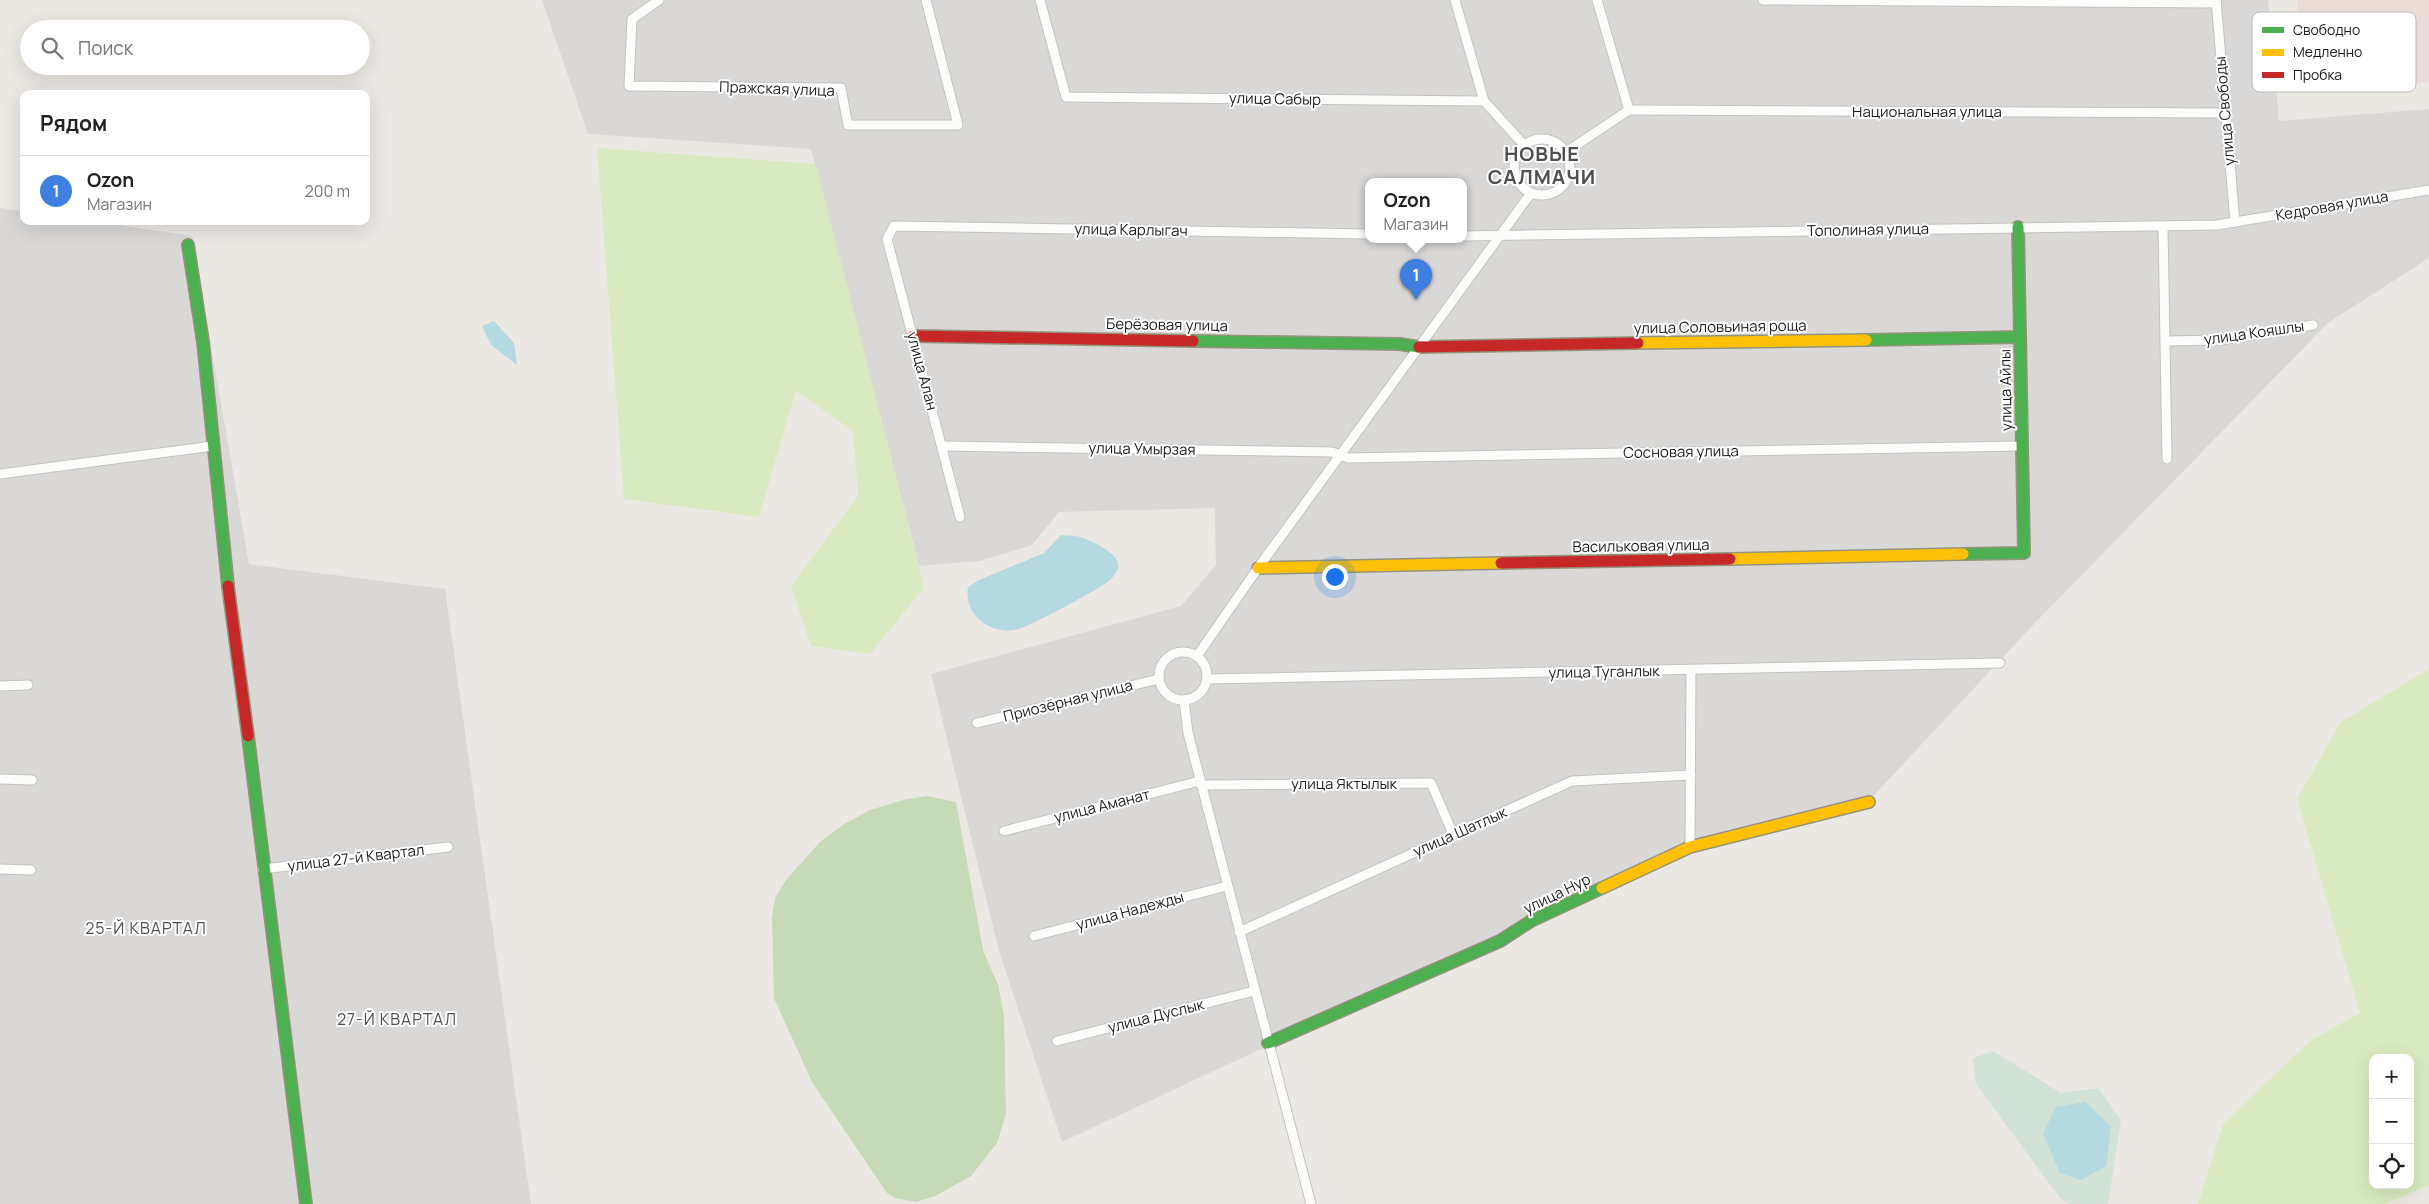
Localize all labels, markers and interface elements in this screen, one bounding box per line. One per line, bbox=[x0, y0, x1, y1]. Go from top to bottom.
legend bbox=[2252, 12, 2416, 92]
search box bbox=[20, 20, 370, 75]
text: Свободно bbox=[2293, 20, 2360, 39]
icon: search bbox=[38, 34, 66, 62]
text: Поиск bbox=[78, 35, 133, 61]
text: Медленно bbox=[2293, 42, 2362, 61]
street label: улица Свободы bbox=[2209, 56, 2240, 167]
text: Пробка bbox=[2293, 65, 2342, 84]
street label: Пражская улица bbox=[719, 76, 835, 101]
street label: улица Сабыр bbox=[1229, 87, 1321, 110]
street label: Национальная улица bbox=[1852, 101, 2002, 122]
text: Рядом bbox=[40, 109, 107, 137]
district label: НОВЫЕ САЛМАЧИ bbox=[1488, 140, 1596, 190]
text: Ozon bbox=[87, 167, 134, 193]
popup bbox=[1365, 178, 1467, 243]
text: 1 bbox=[52, 180, 60, 202]
text: 200 m bbox=[305, 180, 350, 202]
street label: Кедровая улица bbox=[2274, 185, 2390, 226]
text: Ozon bbox=[1383, 187, 1431, 213]
text: Магазин bbox=[87, 193, 152, 215]
text: Магазин bbox=[1383, 213, 1449, 235]
street label: улица Карлыгач bbox=[1074, 218, 1188, 241]
street label: Тополиная улица bbox=[1807, 218, 1929, 241]
pin: 1 bbox=[1400, 259, 1432, 300]
street label: Берёзовая улица bbox=[1106, 313, 1228, 336]
street label: улица Соловьиная роща bbox=[1633, 314, 1807, 339]
street label: улица Кояшлы bbox=[2203, 315, 2305, 350]
street label: улица Алан bbox=[902, 329, 943, 413]
street label: улица Айлы bbox=[1994, 349, 2017, 431]
street label: улица Умырзая bbox=[1088, 437, 1196, 460]
street label: Сосновая улица bbox=[1623, 440, 1739, 463]
street label: Васильковая улица bbox=[1572, 534, 1710, 557]
your location bbox=[1322, 564, 1348, 590]
street label: улица Туганлык bbox=[1548, 660, 1660, 683]
street label: Приозёрная улица bbox=[1001, 674, 1135, 727]
street label: улица Яктылык bbox=[1291, 773, 1398, 794]
street label: улица Аманат bbox=[1052, 783, 1153, 828]
street label: улица Шатлык bbox=[1409, 801, 1511, 862]
street label: улица 27-й Квартал bbox=[286, 839, 425, 876]
street label: улица Нур bbox=[1520, 868, 1594, 919]
street label: улица Надежды bbox=[1074, 886, 1186, 935]
district label: 25-Й КВАРТАЛ bbox=[85, 917, 207, 939]
street label: улица Дуслык bbox=[1106, 993, 1207, 1038]
district label: 27-Й КВАРТАЛ bbox=[337, 1008, 457, 1030]
map controls bbox=[2369, 1054, 2414, 1189]
button: + bbox=[2369, 1054, 2414, 1099]
button: − bbox=[2369, 1099, 2414, 1144]
button: locate bbox=[2369, 1144, 2414, 1189]

